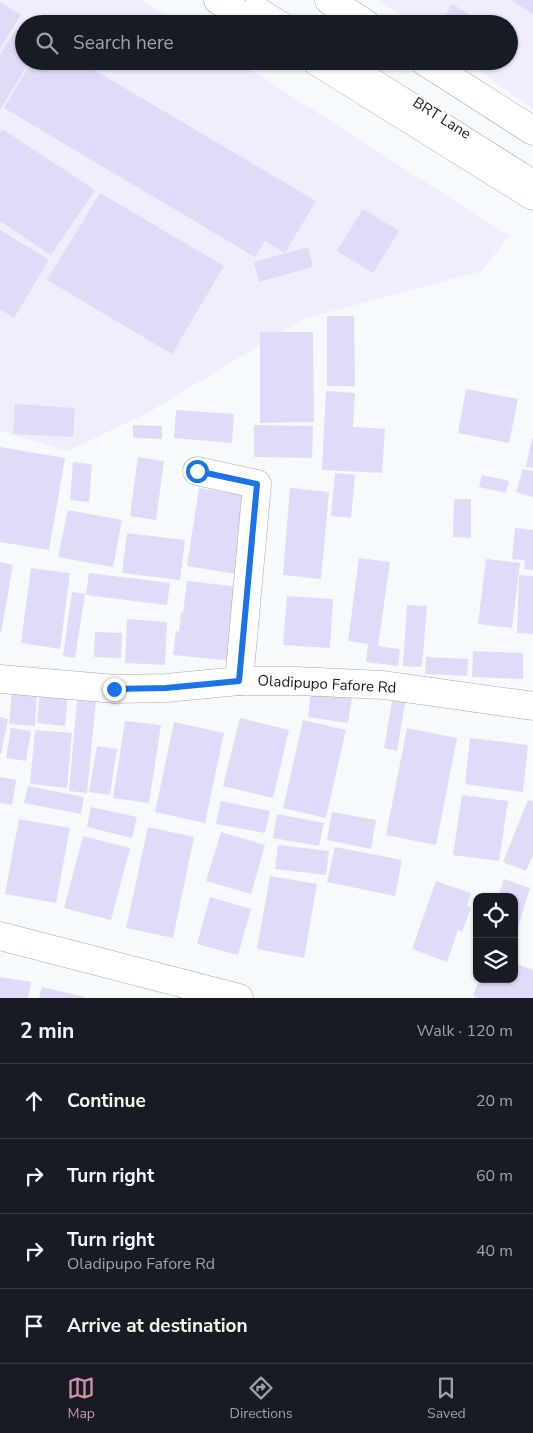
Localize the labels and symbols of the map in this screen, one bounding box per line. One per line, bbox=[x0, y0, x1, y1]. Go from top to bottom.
street label: BRT Lane bbox=[409, 92, 475, 144]
route start bbox=[186, 460, 209, 483]
street label: Oladipupo Fafore Rd bbox=[257, 670, 397, 698]
route end bbox=[103, 678, 126, 701]

